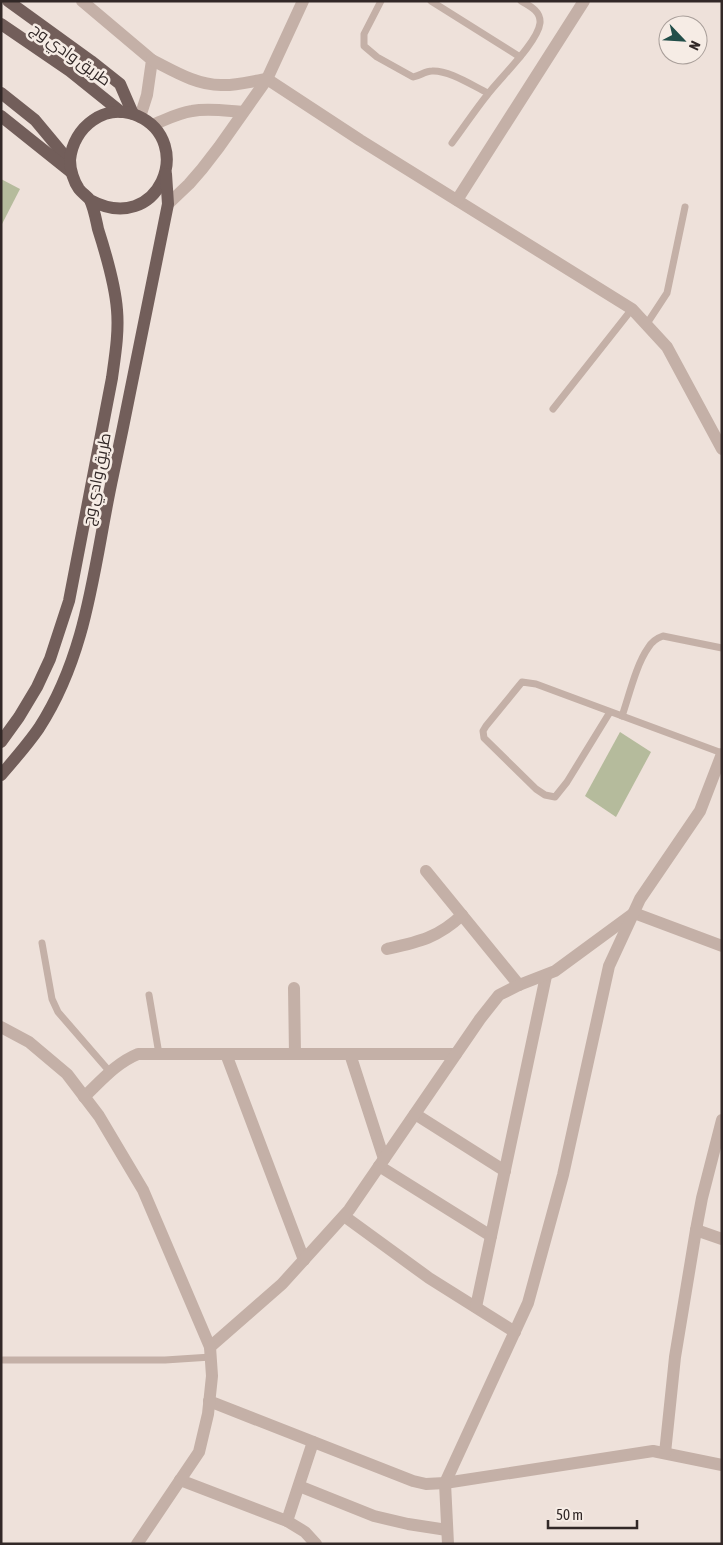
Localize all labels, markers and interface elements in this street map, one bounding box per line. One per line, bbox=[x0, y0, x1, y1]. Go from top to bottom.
north arrow bbox=[658, 15, 708, 65]
street label: طريق وادي وج bbox=[25, 19, 114, 93]
text: N bbox=[686, 38, 704, 53]
street label: طريق وادي وج bbox=[78, 431, 119, 528]
scale bar bbox=[548, 1498, 637, 1530]
text: 50 m bbox=[556, 1506, 583, 1523]

